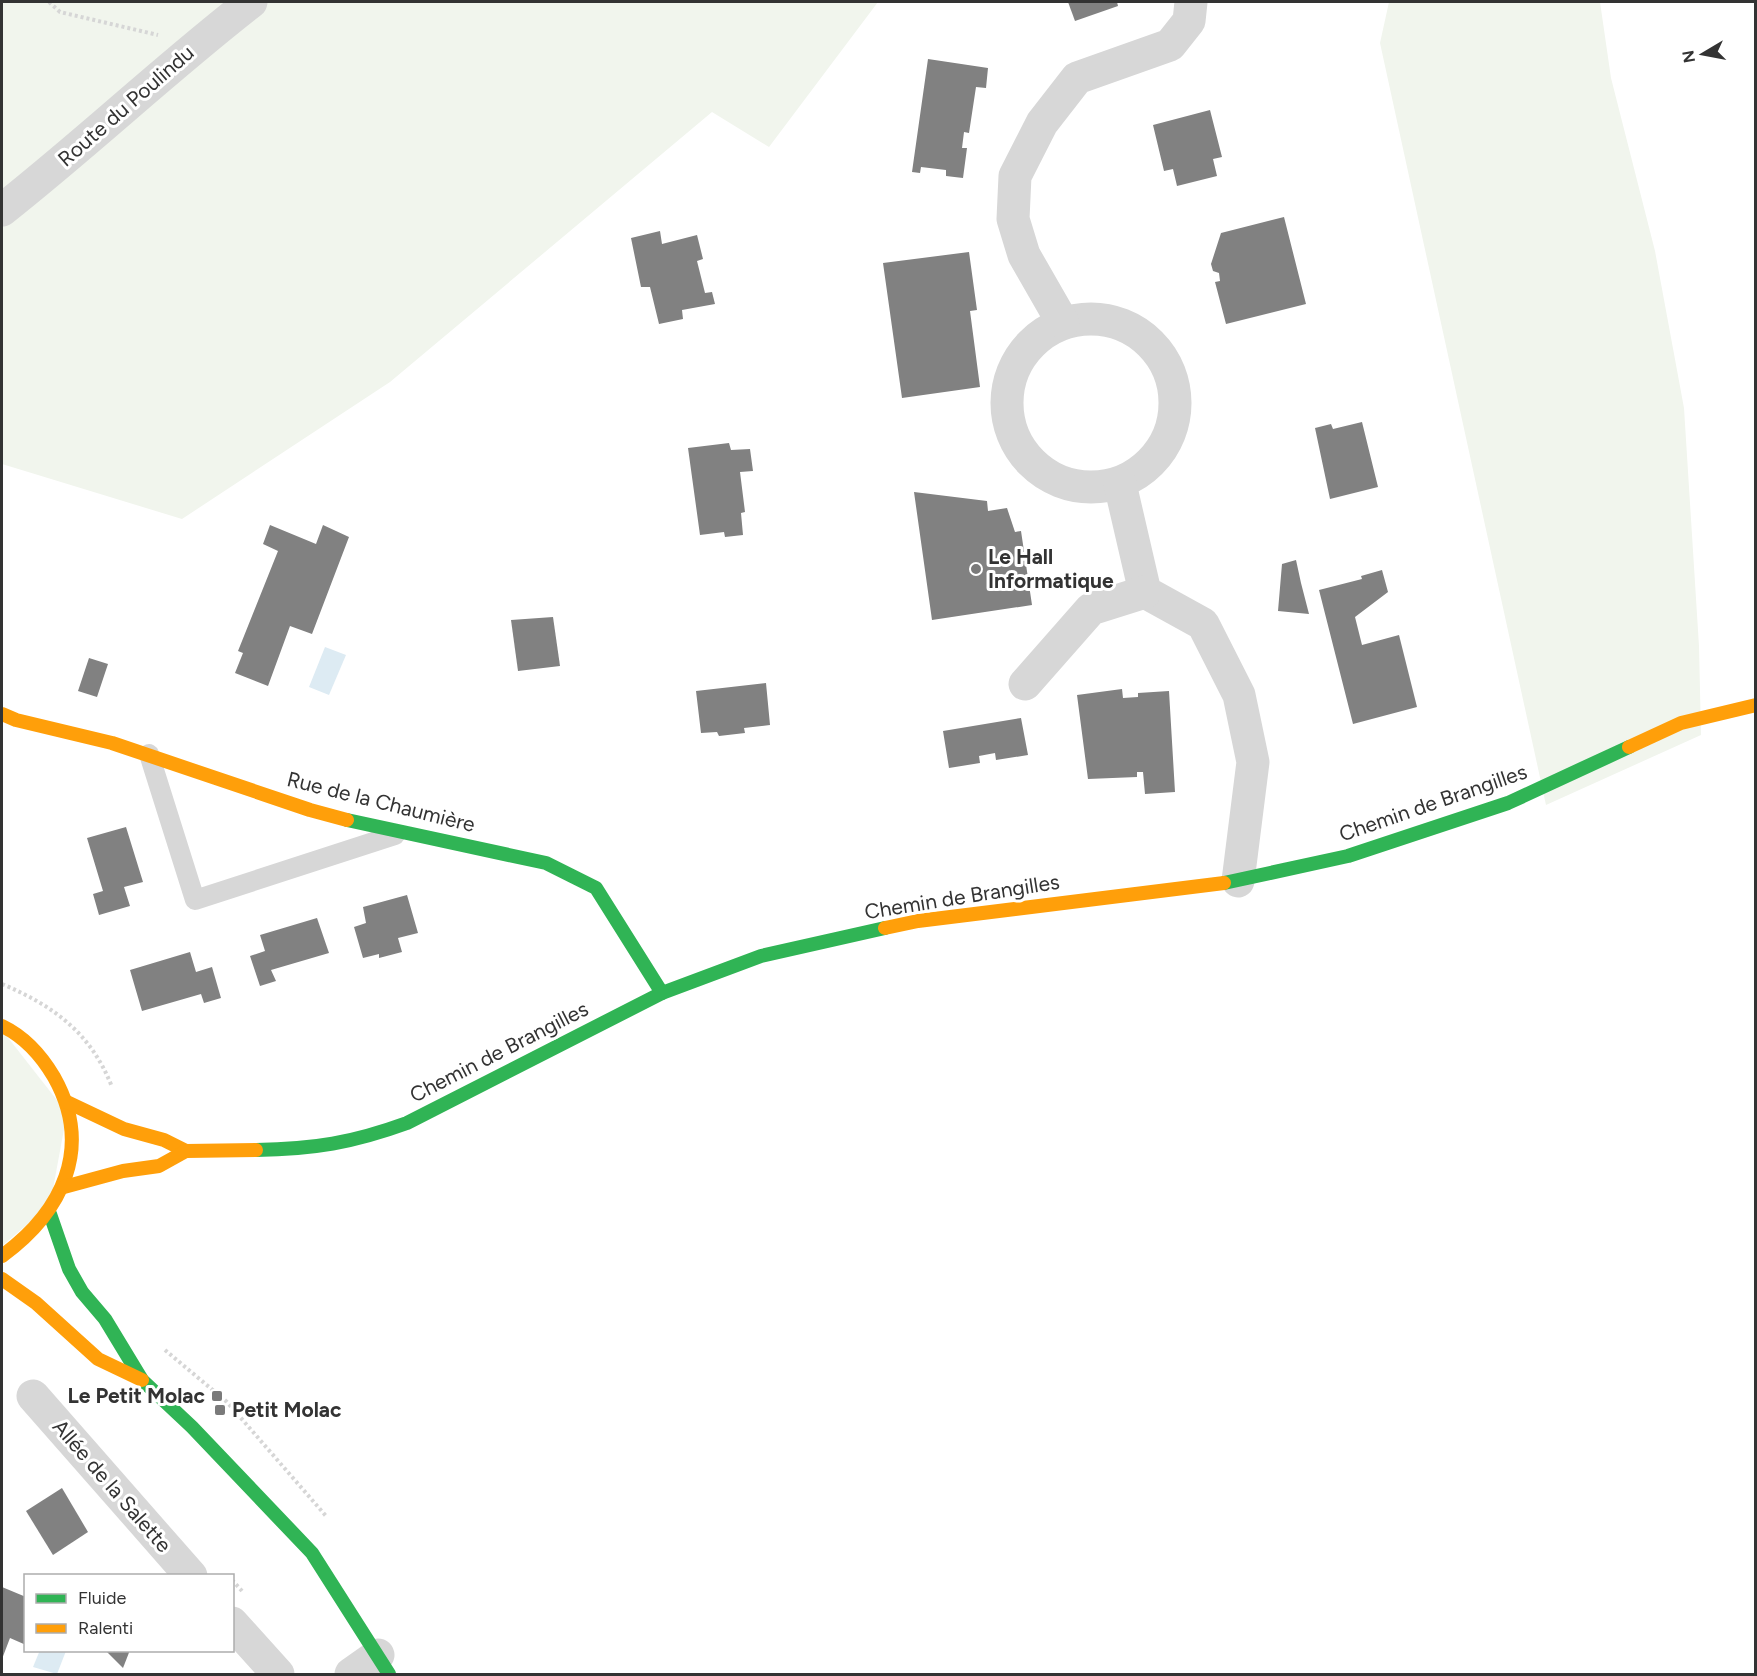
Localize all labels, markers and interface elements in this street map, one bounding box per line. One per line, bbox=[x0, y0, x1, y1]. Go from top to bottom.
north arrow bbox=[1673, 24, 1733, 84]
street label: Route du Poulindu bbox=[53, 40, 199, 171]
text: N bbox=[1678, 49, 1699, 64]
place label: Le Hall Informatique bbox=[988, 544, 1114, 593]
marker: Le Hall Informatique bbox=[969, 562, 983, 576]
street label: Chemin de Brangilles bbox=[1336, 759, 1530, 846]
street label: Rue de la Chaumière bbox=[284, 766, 478, 837]
street label: Chemin de Brangilles bbox=[863, 869, 1061, 924]
street label: Chemin de Brangilles bbox=[405, 996, 592, 1107]
place label: Le Petit Molac bbox=[68, 1383, 206, 1408]
marker: Le Petit Molac bbox=[210, 1389, 224, 1403]
place label: Petit Molac bbox=[232, 1397, 342, 1422]
marker: Petit Molac bbox=[213, 1403, 227, 1417]
street label: Allée de la Salette bbox=[48, 1414, 177, 1557]
legend bbox=[24, 1574, 234, 1652]
text: Fluide bbox=[78, 1587, 127, 1609]
text: Ralenti bbox=[78, 1617, 133, 1639]

